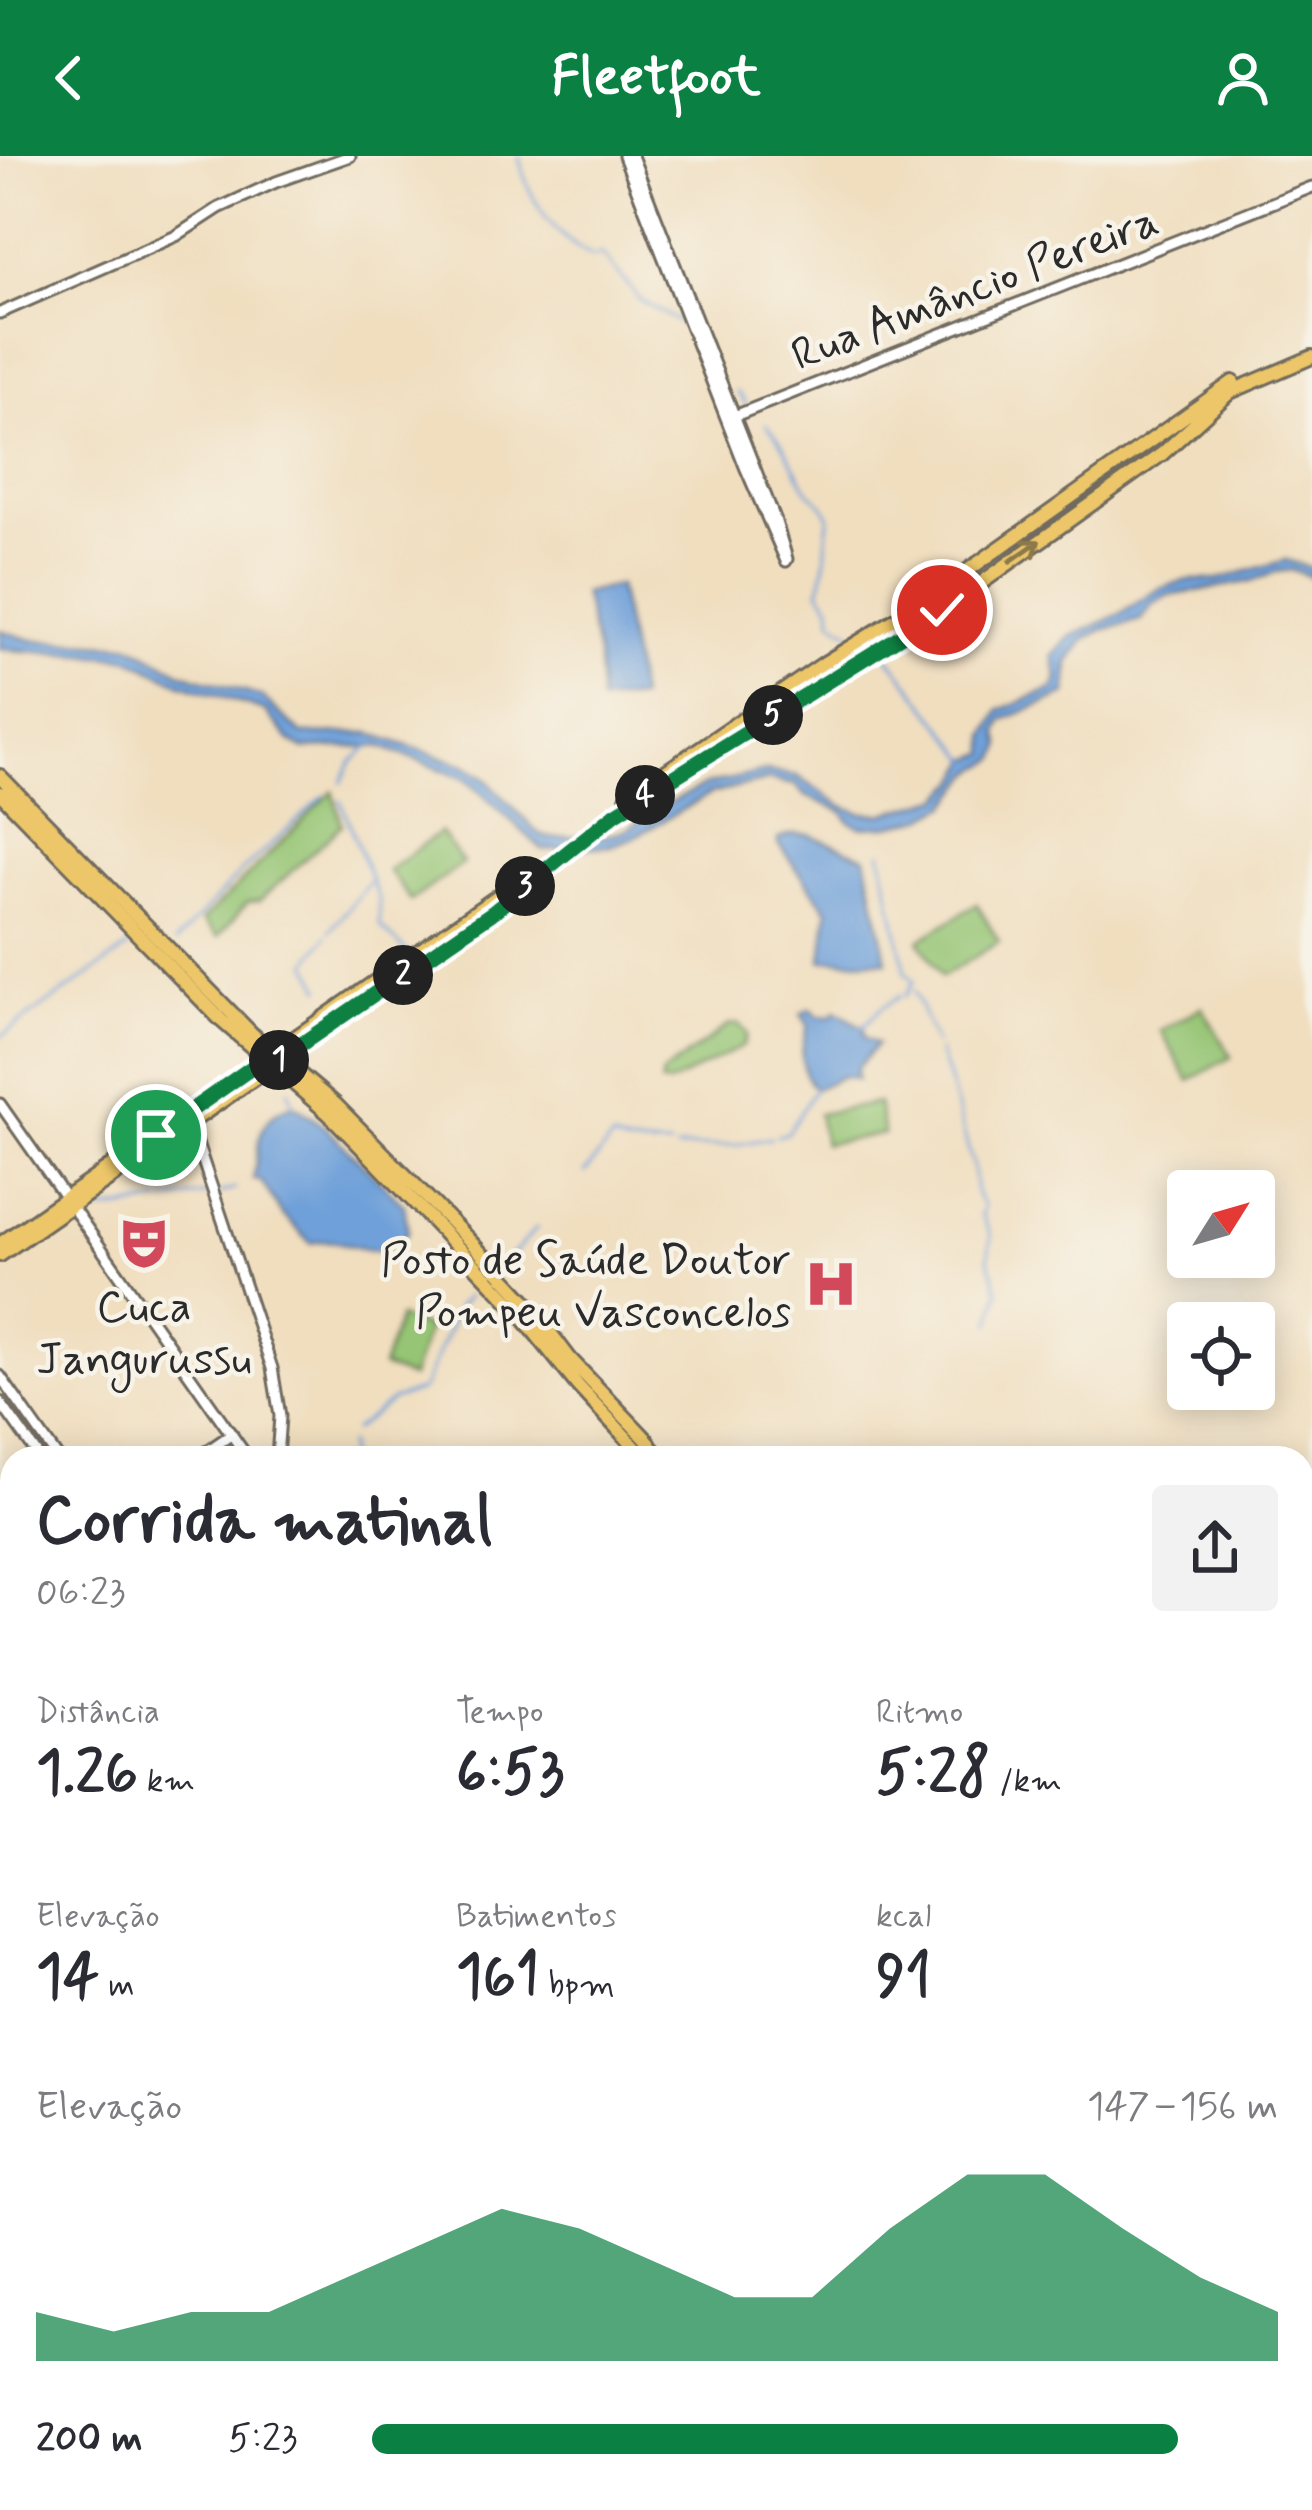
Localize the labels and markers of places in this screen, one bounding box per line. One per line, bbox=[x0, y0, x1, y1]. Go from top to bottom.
pin bbox=[891, 559, 993, 661]
pin: 5 bbox=[743, 685, 803, 745]
pin: 4 bbox=[615, 765, 675, 825]
pin: 3 bbox=[495, 856, 555, 916]
pin: 2 bbox=[373, 945, 433, 1005]
pin: 1 bbox=[249, 1030, 309, 1090]
pin bbox=[105, 1084, 207, 1186]
theatre icon: Cuca Jangurussu bbox=[115, 1214, 173, 1272]
place label: Posto de Saúde Doutor Pompeu Vasconcelos bbox=[381, 1232, 791, 1343]
hospital icon: Posto de Saúde Doutor Pompeu Vasconcelos bbox=[802, 1255, 860, 1313]
place label: Cuca Jangurussu bbox=[36, 1279, 252, 1394]

